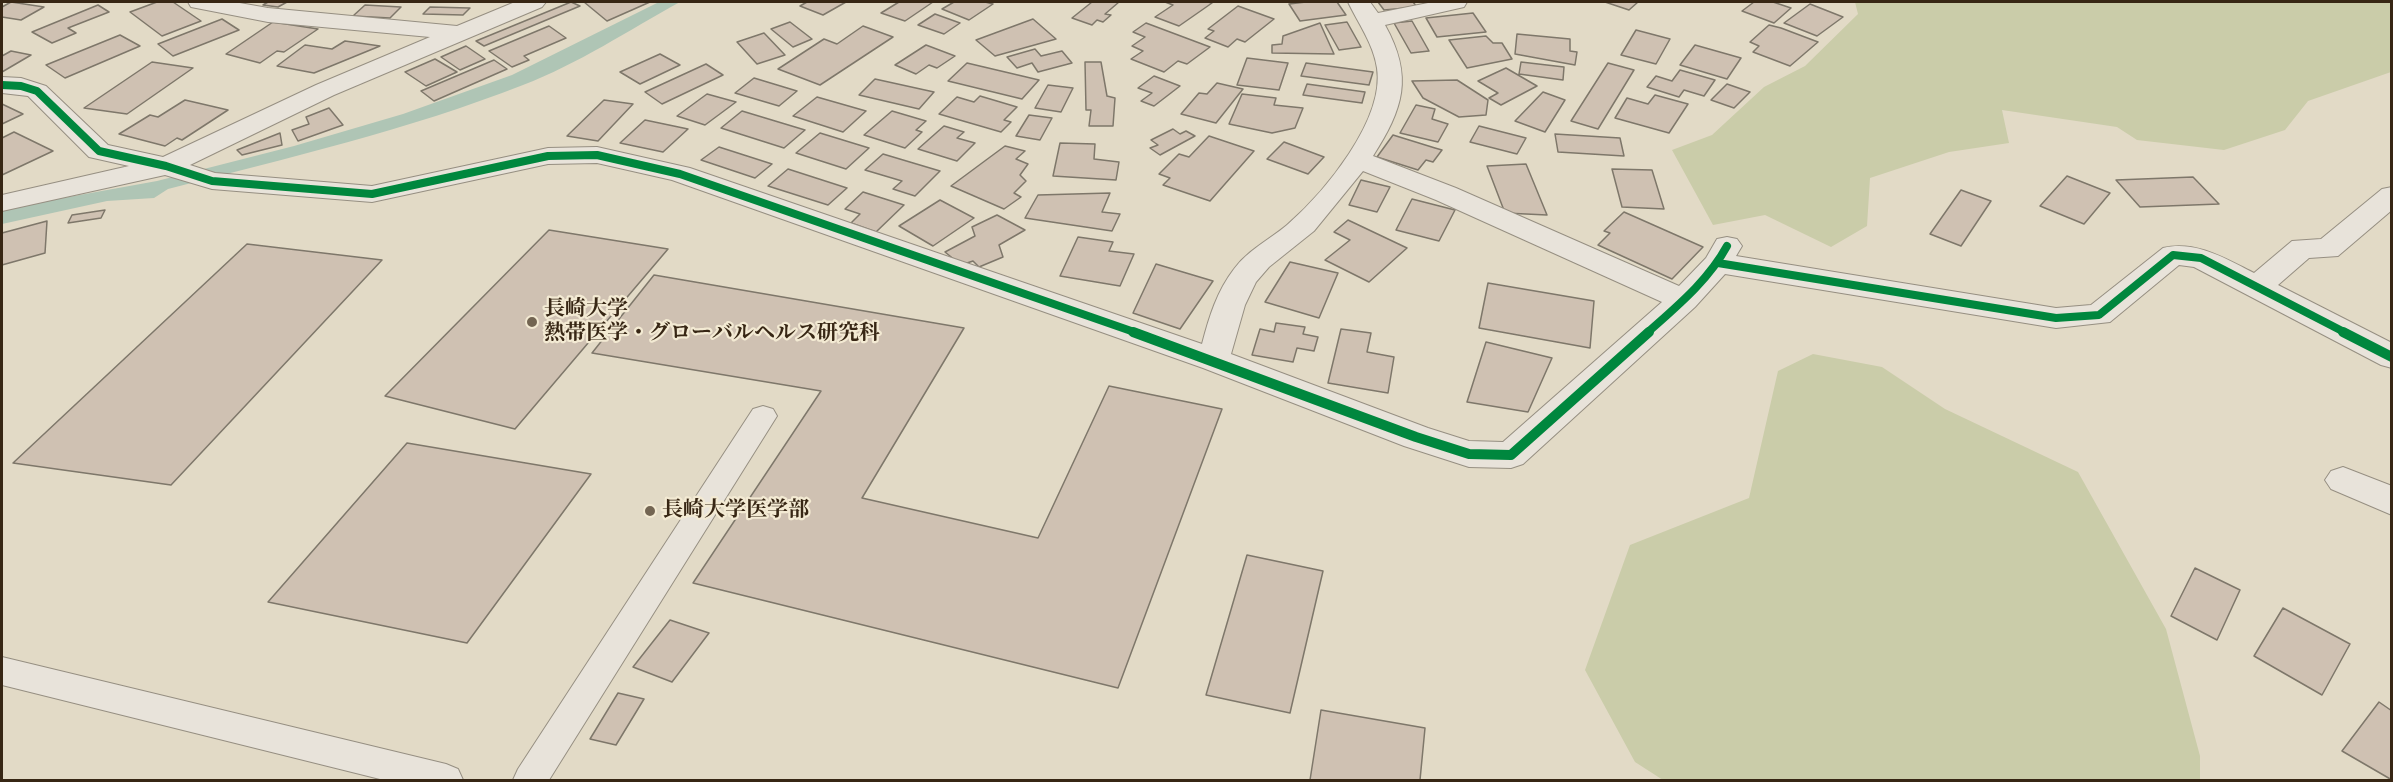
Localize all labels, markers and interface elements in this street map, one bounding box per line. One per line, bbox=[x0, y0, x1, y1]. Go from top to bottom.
place label: 長崎大学 熱帯医学・グローバルヘルス研究科 bbox=[544, 297, 880, 347]
marker: 長崎大学 熱帯医学・グローバルヘルス研究科 bbox=[525, 315, 539, 329]
place label: 長崎大学医学部 bbox=[662, 498, 809, 524]
marker: 長崎大学医学部 bbox=[643, 504, 657, 518]

